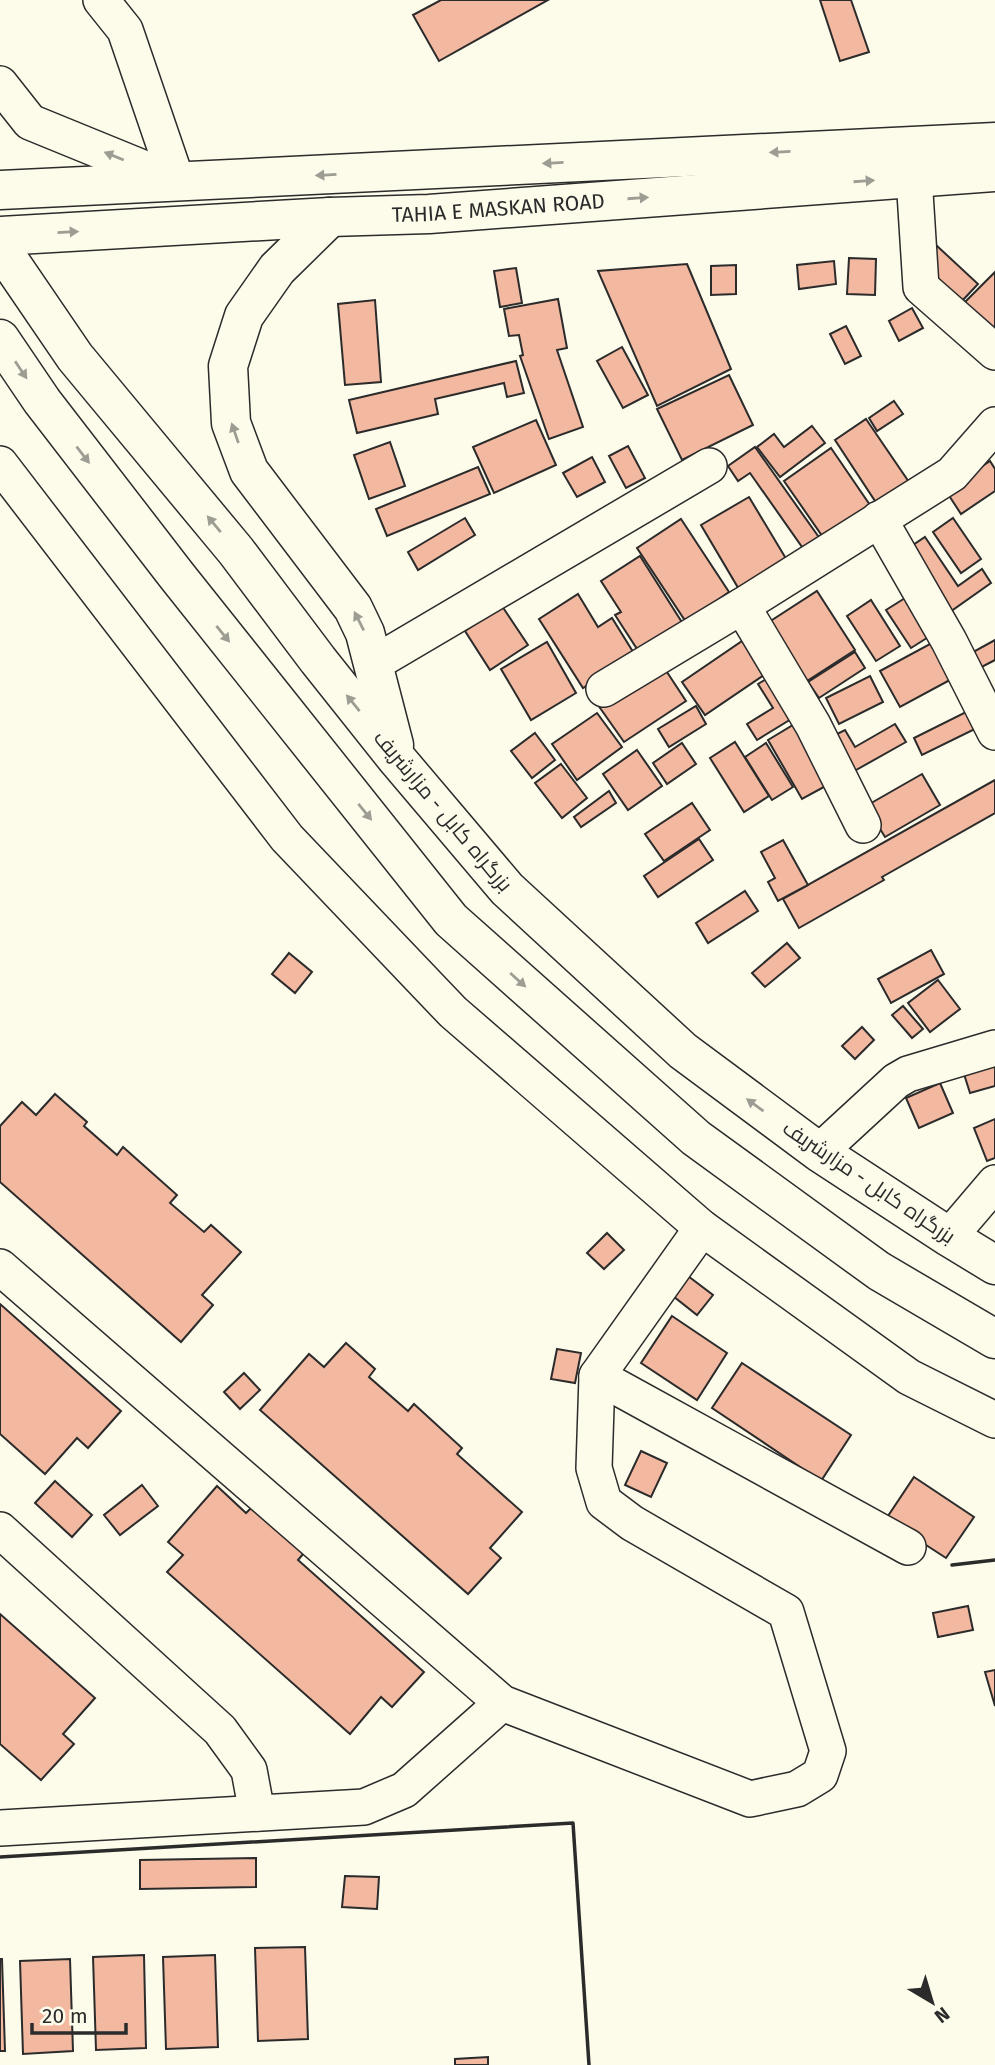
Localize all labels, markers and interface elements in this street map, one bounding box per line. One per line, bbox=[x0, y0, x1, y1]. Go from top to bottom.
one-way arrow bbox=[769, 147, 791, 158]
one-way arrow bbox=[103, 151, 124, 162]
one-way arrow bbox=[542, 158, 564, 169]
one-way arrow bbox=[314, 169, 336, 180]
one-way arrow bbox=[854, 175, 876, 186]
street label: TAHIA E MASKAN ROAD bbox=[391, 188, 606, 228]
one-way arrow bbox=[627, 192, 649, 203]
one-way arrow bbox=[57, 226, 79, 237]
one-way arrow bbox=[14, 361, 28, 379]
one-way arrow bbox=[229, 422, 240, 443]
one-way arrow bbox=[76, 446, 90, 464]
one-way arrow bbox=[206, 515, 221, 533]
one-way arrow bbox=[354, 611, 365, 631]
one-way arrow bbox=[216, 625, 231, 643]
one-way arrow bbox=[345, 695, 360, 713]
street label: بزرگراه کابل - مزارشریف bbox=[368, 725, 518, 897]
one-way arrow bbox=[357, 804, 372, 821]
one-way arrow bbox=[509, 971, 526, 987]
one-way arrow bbox=[746, 1098, 764, 1112]
street label: بزرگراه کابل - مزارشریف bbox=[778, 1115, 960, 1249]
north arrow bbox=[897, 1967, 967, 2037]
scale bar bbox=[32, 1992, 126, 2036]
text: N bbox=[930, 2002, 954, 2028]
text: 20 m bbox=[42, 2003, 88, 2029]

